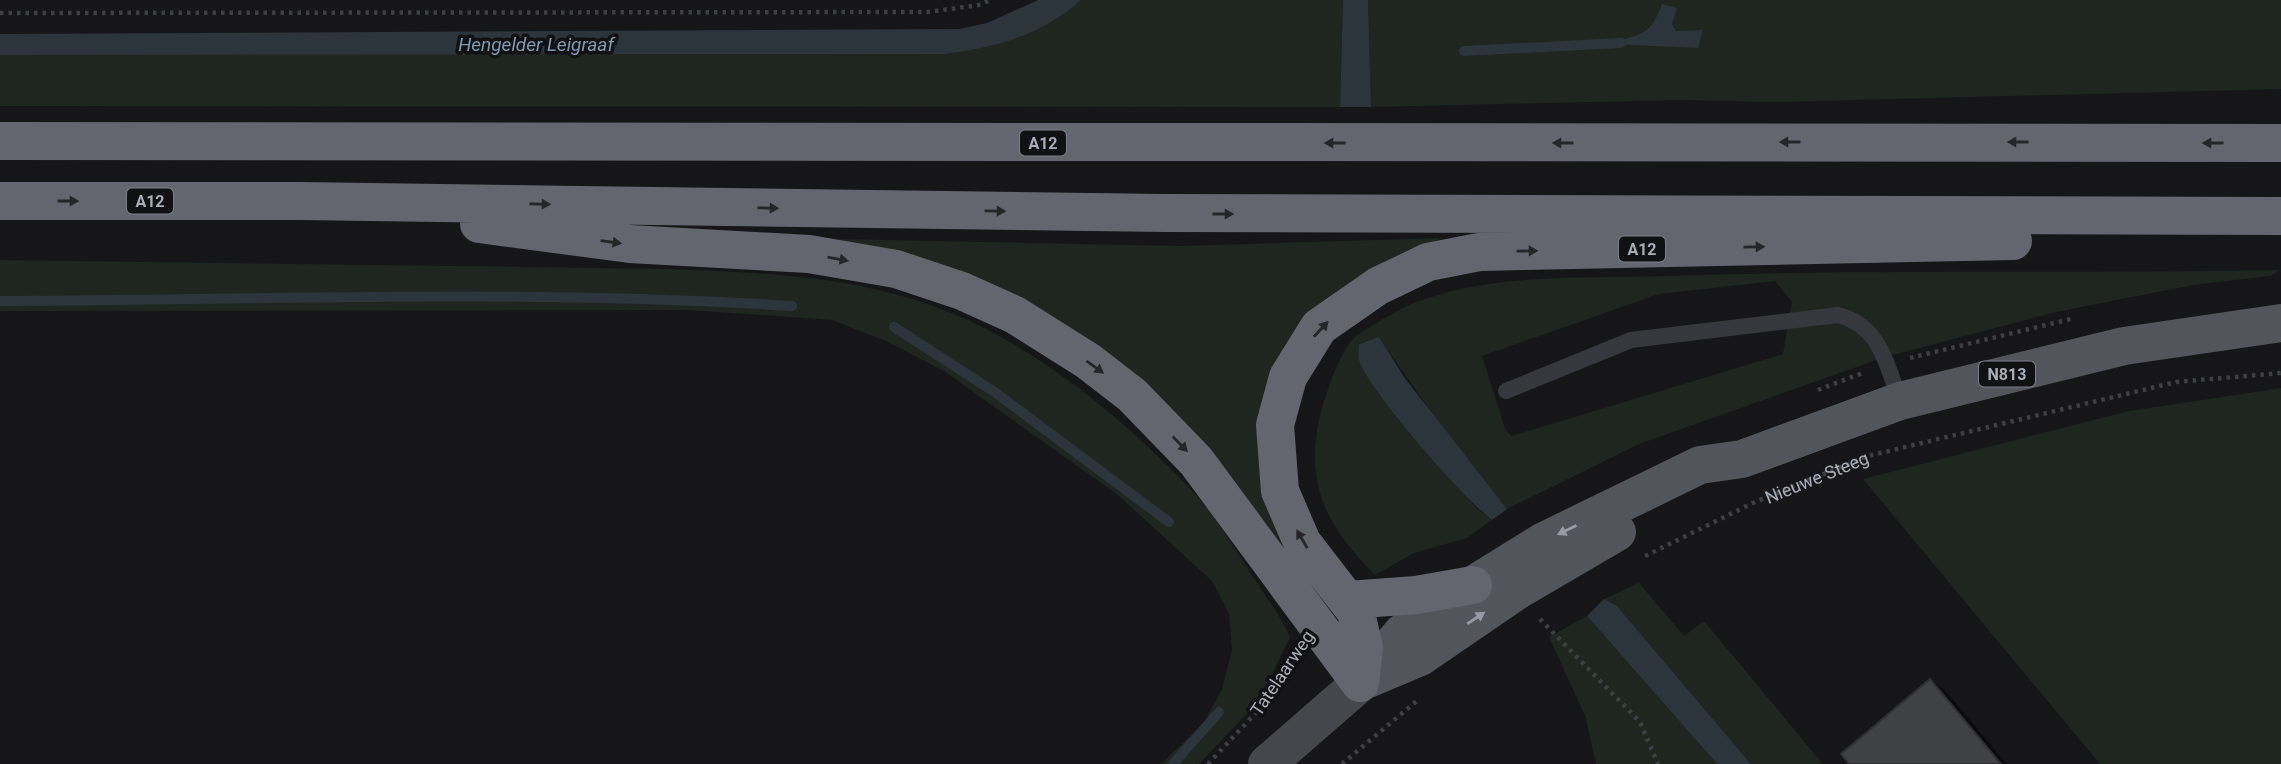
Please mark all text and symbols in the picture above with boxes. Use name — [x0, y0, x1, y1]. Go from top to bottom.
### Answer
water label: Hengelder Leigraaf — [458, 33, 615, 56]
road number: A12 — [1020, 130, 1066, 155]
one-way arrow — [1779, 136, 1801, 148]
one-way arrow — [2006, 136, 2028, 148]
one-way arrow — [1324, 137, 1346, 149]
one-way arrow — [1551, 137, 1573, 149]
one-way arrow — [2202, 137, 2224, 149]
road number: A12 — [127, 188, 173, 214]
one-way arrow — [57, 195, 79, 207]
one-way arrow — [529, 198, 551, 210]
one-way arrow — [757, 202, 779, 213]
one-way arrow — [984, 205, 1006, 217]
one-way arrow — [1212, 208, 1234, 219]
one-way arrow — [600, 236, 622, 247]
road number: A12 — [1619, 236, 1665, 262]
one-way arrow — [1743, 241, 1765, 252]
one-way arrow — [1516, 245, 1538, 257]
one-way arrow — [827, 254, 849, 265]
one-way arrow — [1312, 321, 1329, 338]
one-way arrow — [1085, 359, 1103, 374]
road number: N813 — [1979, 362, 2035, 386]
one-way arrow — [1171, 435, 1187, 452]
street label: Nieuwe Steeg — [1762, 446, 1871, 507]
one-way arrow — [1557, 524, 1577, 536]
one-way arrow — [1296, 530, 1309, 549]
one-way arrow — [1467, 611, 1485, 625]
street label: Tatelaarweg — [1246, 626, 1318, 720]

